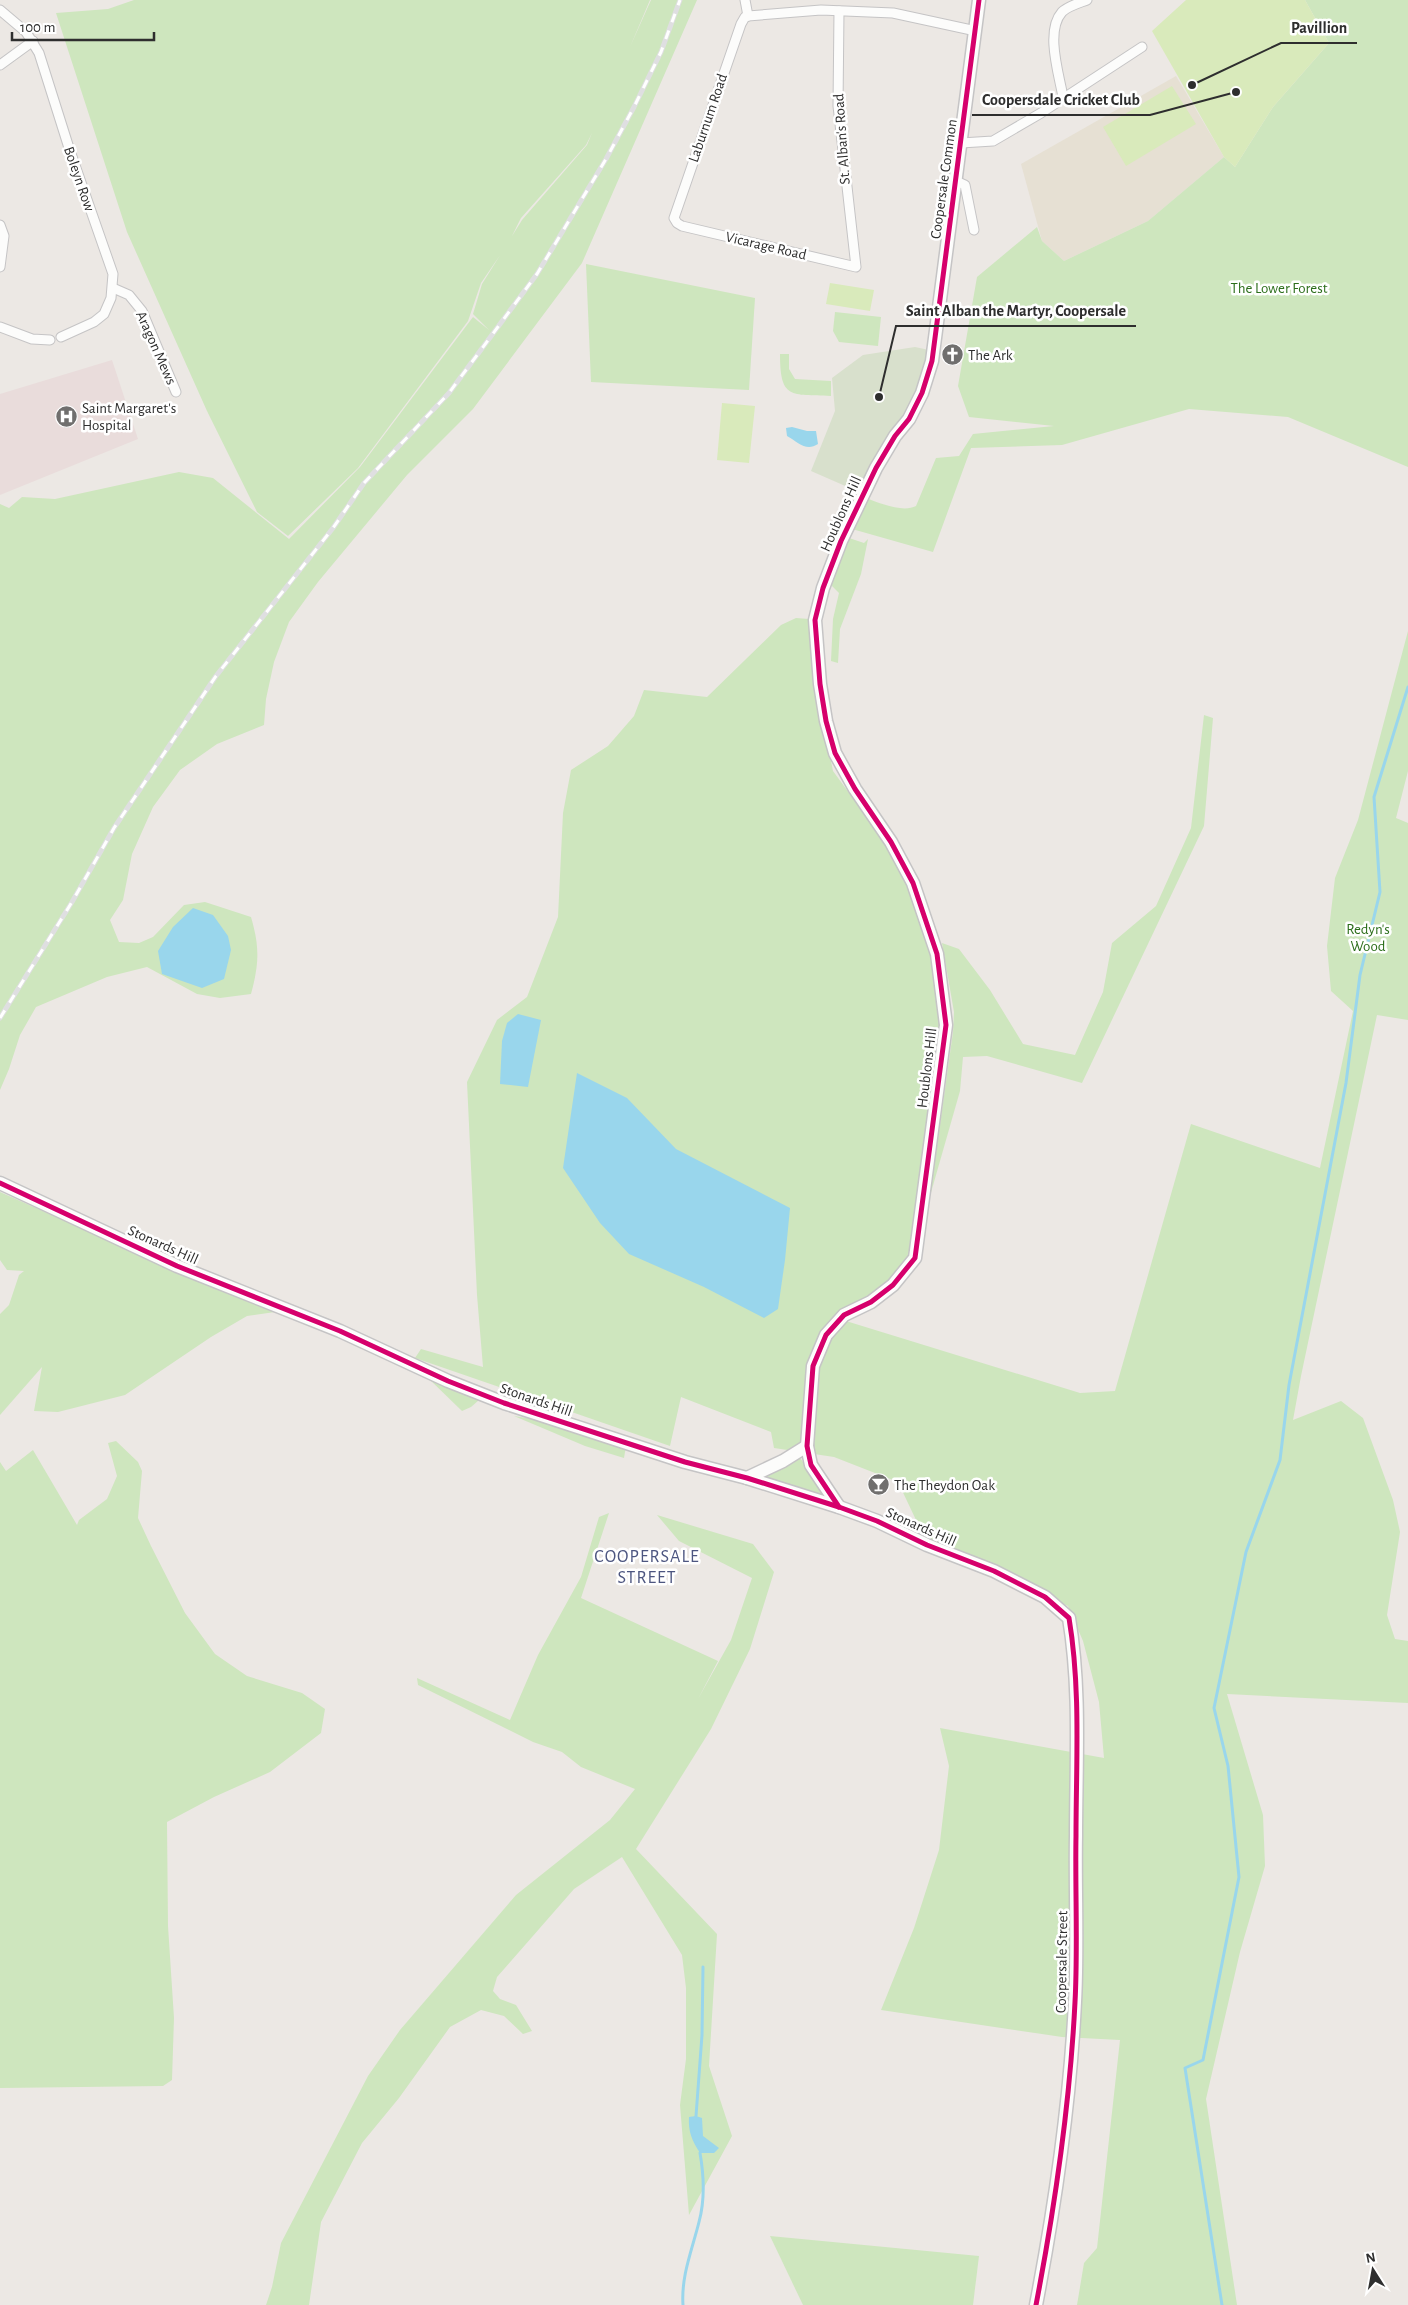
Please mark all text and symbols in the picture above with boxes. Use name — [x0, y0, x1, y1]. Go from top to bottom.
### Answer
scale bar — [12, 10, 155, 42]
callout: Pavillion — [1281, 12, 1357, 43]
text: 100 m — [20, 20, 55, 35]
text: Pavillion — [1291, 20, 1347, 36]
street label: Laburnum Road — [686, 71, 730, 164]
callout: Coopersdale Cricket Club — [972, 84, 1150, 115]
text: Coopersdale Cricket Club — [982, 92, 1140, 108]
street label: St. Alban's Road — [831, 93, 853, 185]
street label: Coopersale Common — [928, 118, 960, 240]
street label: Boleyn Row — [61, 145, 97, 213]
street label: Vicarage Road — [724, 229, 808, 263]
park label: The Lower Forest — [1231, 281, 1328, 296]
callout: Saint Alban the Martyr, Coopersale — [896, 295, 1136, 326]
text: Saint Alban the Martyr, Coopersale — [906, 303, 1127, 320]
street label: Aragon Mews — [133, 309, 179, 387]
church icon: The Ark — [940, 343, 964, 367]
place label: The Ark — [968, 348, 1013, 363]
place label: Saint Margaret's Hospital — [82, 401, 176, 433]
hospital icon: Saint Margaret's Hospital — [54, 405, 78, 429]
street label: Houblons Hill — [818, 474, 864, 554]
park label: Redyn's Wood — [1346, 922, 1390, 954]
street label: Houblons Hill — [915, 1027, 939, 1109]
street label: Stonards Hill — [126, 1223, 200, 1267]
street label: Stonards Hill — [498, 1381, 574, 1419]
bar icon: The Theydon Oak — [866, 1473, 890, 1497]
place label: The Theydon Oak — [894, 1478, 995, 1493]
street label: Stonards Hill — [884, 1505, 958, 1549]
district label: COOPERSALE STREET — [594, 1548, 700, 1587]
street label: Coopersale Street — [1054, 1910, 1070, 2013]
north arrow — [1348, 2245, 1398, 2295]
text: N — [1365, 2250, 1377, 2266]

